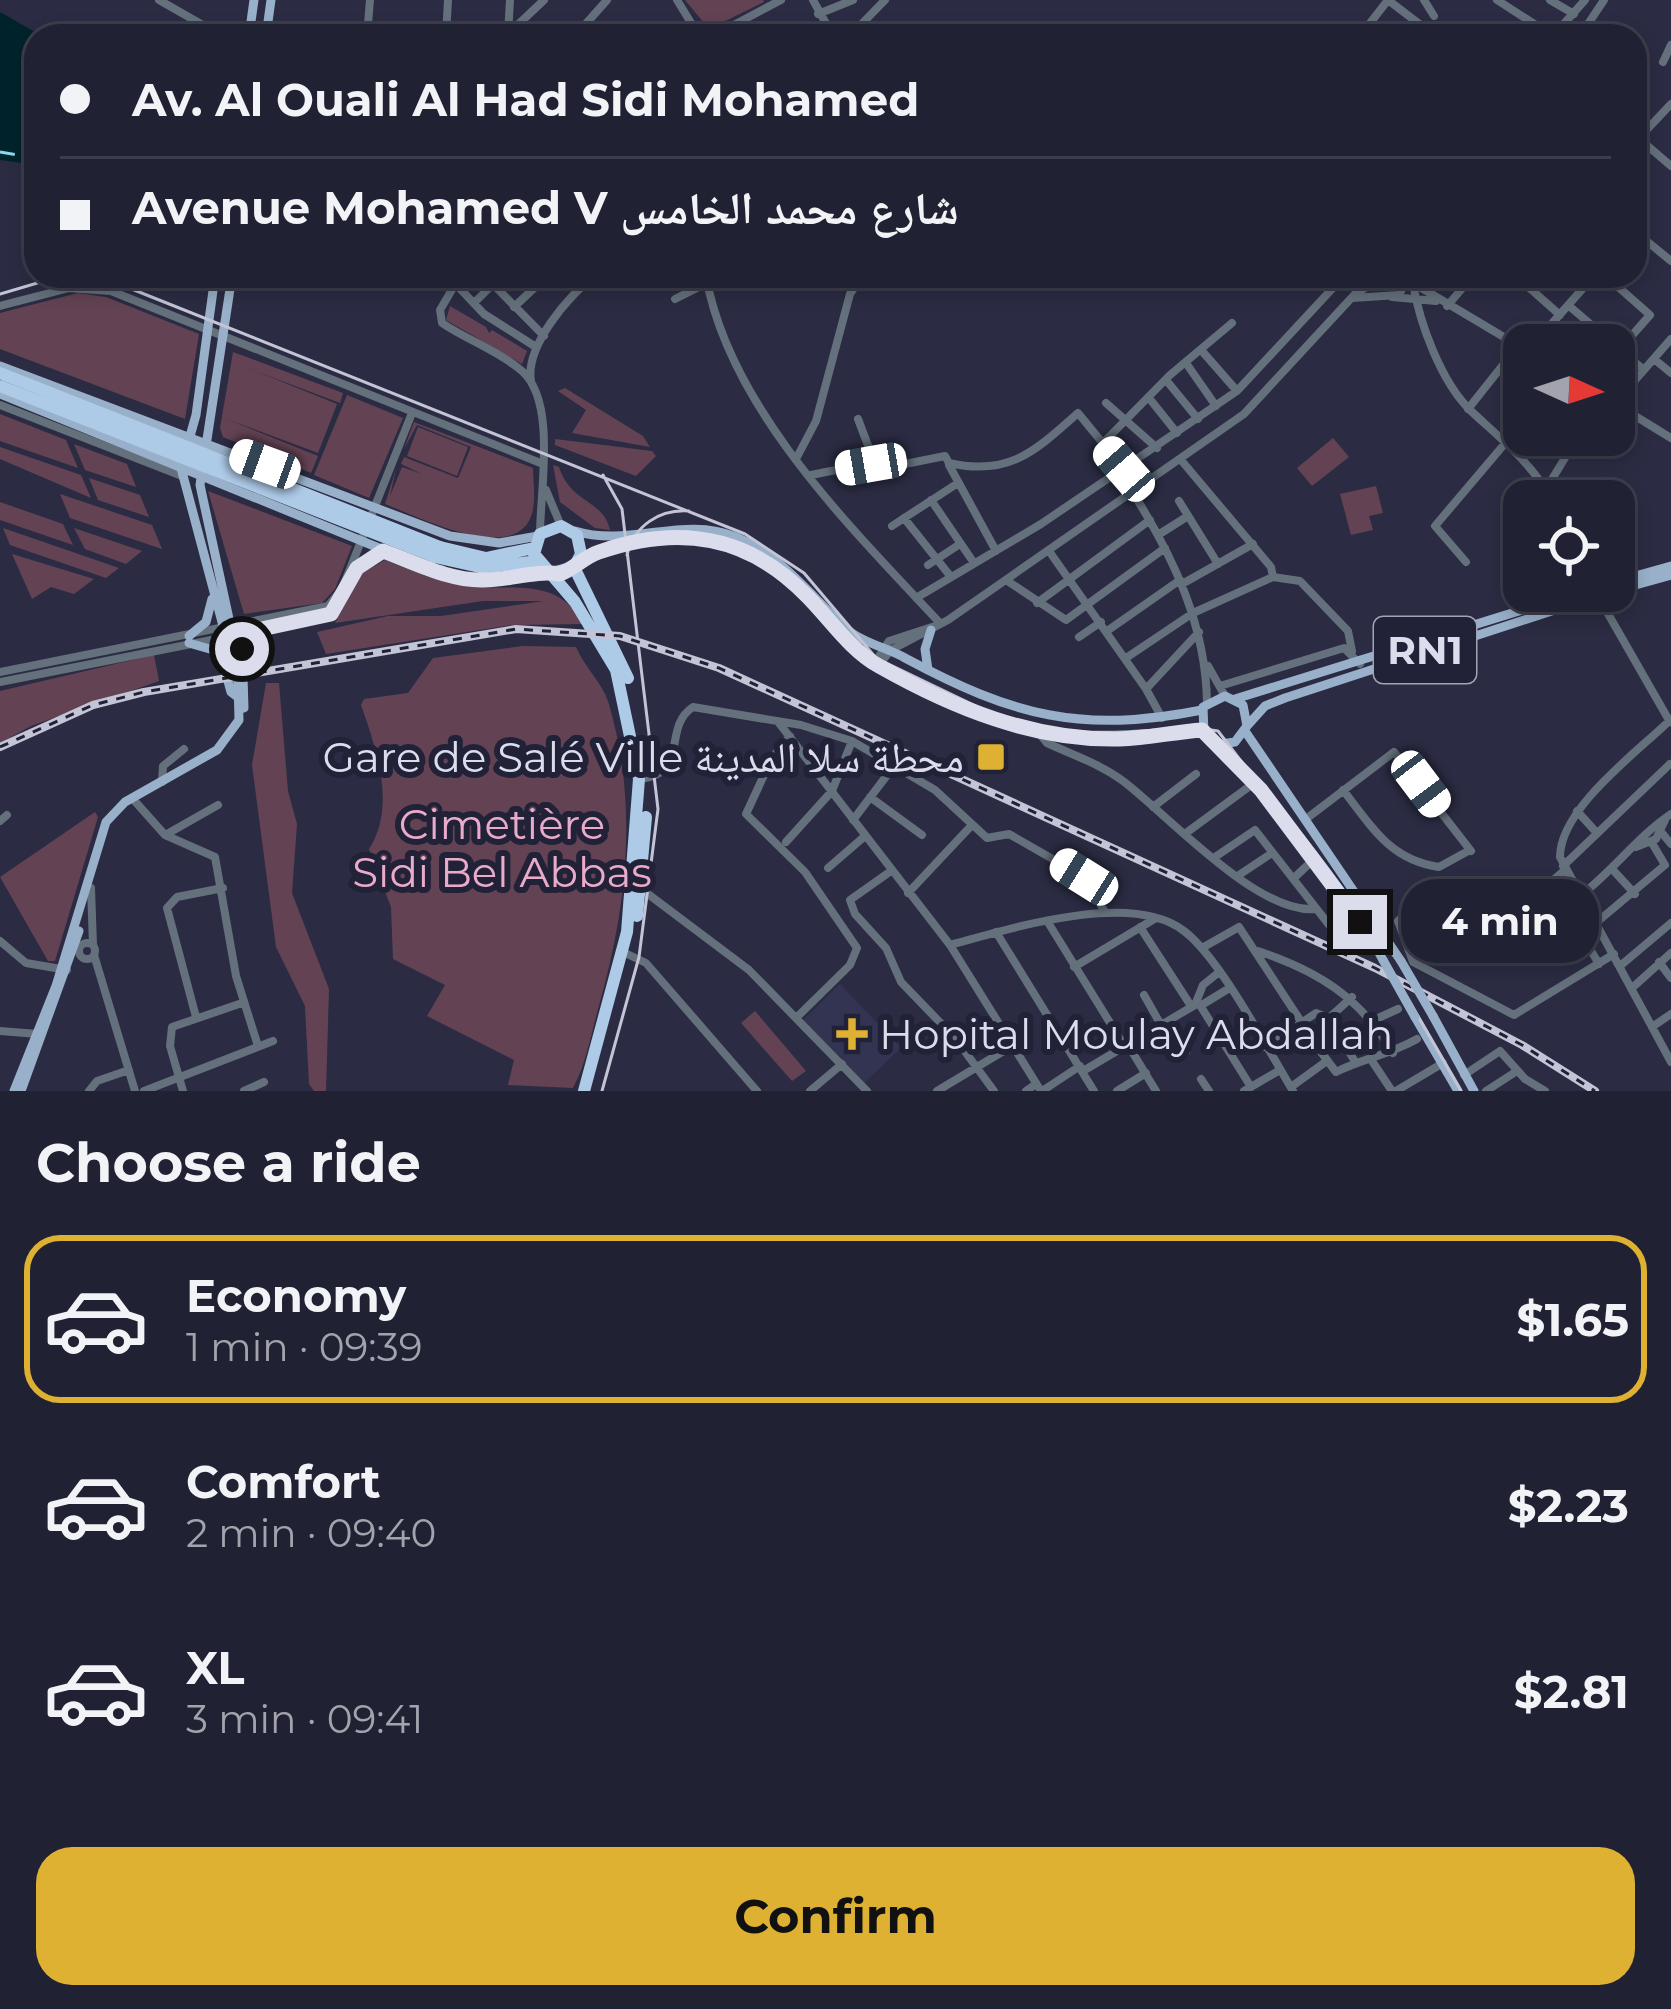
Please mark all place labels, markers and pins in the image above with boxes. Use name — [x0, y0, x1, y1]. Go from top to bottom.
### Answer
place label: Gare de Salé Ville محطة سلا المدينة — [322, 731, 964, 783]
marker: Gare de Salé Ville محطة سلا المدينة — [975, 741, 1007, 773]
place label: Hopital Moulay Abdallah — [879, 1008, 1394, 1060]
marker: Hopital Moulay Abdallah — [836, 1018, 868, 1050]

